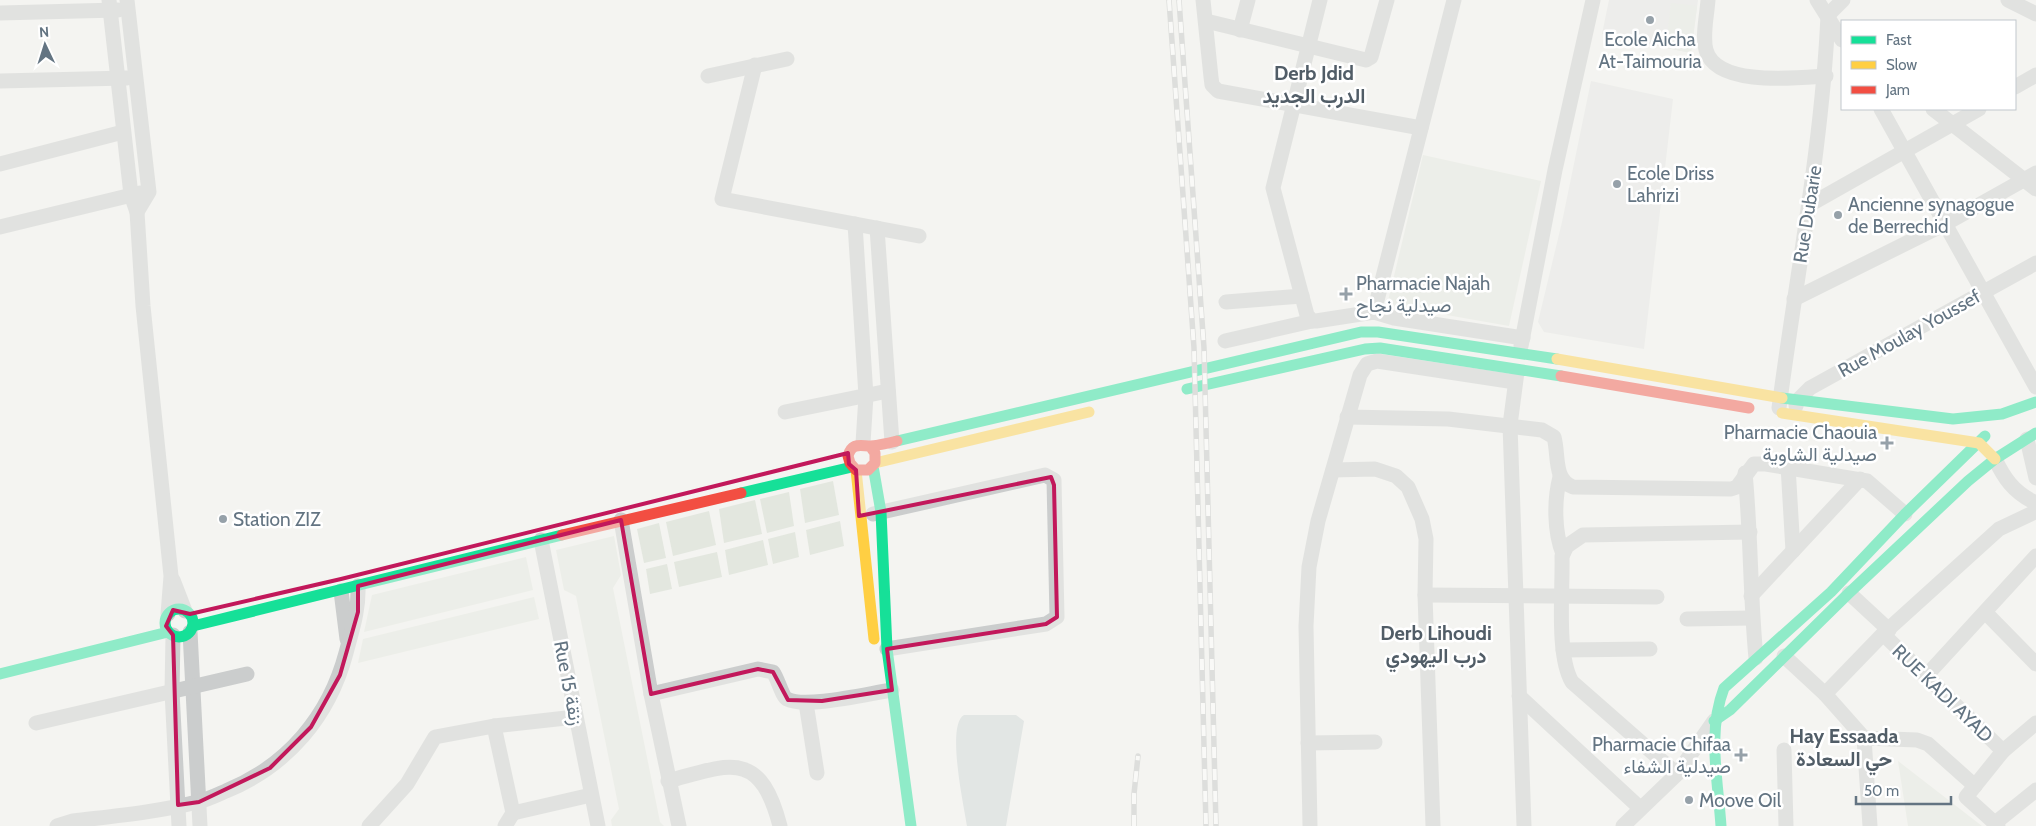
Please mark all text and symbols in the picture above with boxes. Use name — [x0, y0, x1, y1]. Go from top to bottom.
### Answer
marker: Ecole Aicha At-Taimouria — [1644, 14, 1656, 26]
north arrow — [20, 20, 70, 70]
legend — [1841, 20, 2016, 110]
text: N — [39, 23, 50, 41]
place label: Ecole Aicha At-Taimouria — [1598, 28, 1702, 73]
text: Fast — [1886, 31, 1911, 49]
text: Slow — [1886, 56, 1917, 74]
district label: Derb Jdid الدرب الجديد — [1262, 61, 1366, 109]
text: Jam — [1885, 81, 1910, 99]
place label: Ecole Driss Lahrizi — [1627, 162, 1714, 207]
street label: Rue Dubarie — [1788, 163, 1827, 264]
marker: Ecole Driss Lahrizi — [1611, 178, 1623, 190]
place label: Ancienne synagogue de Berrechid — [1848, 193, 2014, 238]
marker: Ancienne synagogue de Berrechid — [1832, 209, 1844, 221]
place label: Pharmacie Najah صيدلية نجاح — [1356, 272, 1490, 318]
street label: Rue Moulay Youssef — [1834, 284, 1985, 382]
marker: Pharmacie Najah صيدلية نجاح — [1340, 288, 1352, 300]
place label: Pharmacie Chaouia صيدلية الشاوية — [1724, 421, 1877, 466]
marker: Pharmacie Chaouia صيدلية الشاوية — [1881, 437, 1893, 449]
place label: Station ZIZ — [233, 508, 321, 531]
marker: Station ZIZ — [217, 513, 229, 525]
district label: Derb Lihoudi درب اليهودي — [1380, 621, 1492, 673]
street label: Rue 15 زنقة — [549, 639, 588, 727]
street label: RUE KADI AYAD — [1888, 640, 1998, 747]
district label: Hay Essaada حي السعادة — [1790, 724, 1898, 776]
place label: Pharmacie Chifaa صيدلية الشفاء — [1592, 733, 1731, 778]
marker: Pharmacie Chifaa صيدلية الشفاء — [1735, 749, 1747, 761]
scale bar — [1856, 774, 1951, 806]
text: 50 m — [1864, 782, 1899, 800]
place label: Moove Oil — [1699, 789, 1782, 812]
marker: Moove Oil — [1683, 794, 1695, 806]

